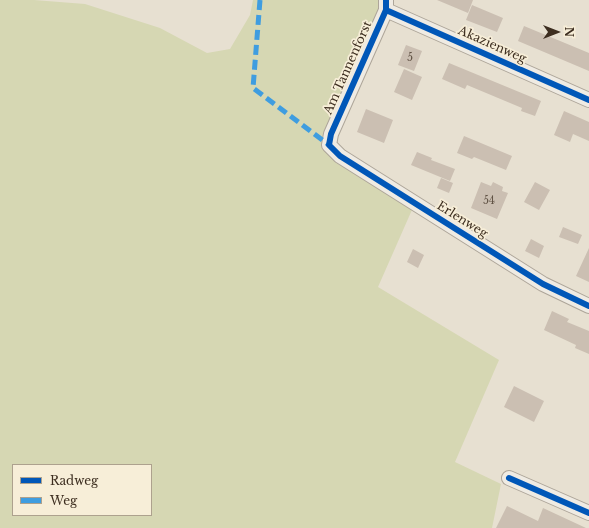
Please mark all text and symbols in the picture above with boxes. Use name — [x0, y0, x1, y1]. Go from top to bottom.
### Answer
north arrow — [537, 12, 577, 52]
street label: Am Tannenforst — [321, 19, 375, 117]
street label: Akazienweg — [456, 24, 528, 66]
text: N — [562, 27, 576, 37]
house number: 5 — [407, 52, 413, 64]
house number: 54 — [483, 195, 495, 207]
street label: Erlenweg — [434, 199, 490, 241]
legend — [12, 464, 152, 516]
text: Radweg — [50, 473, 98, 488]
text: Weg — [50, 493, 77, 508]

